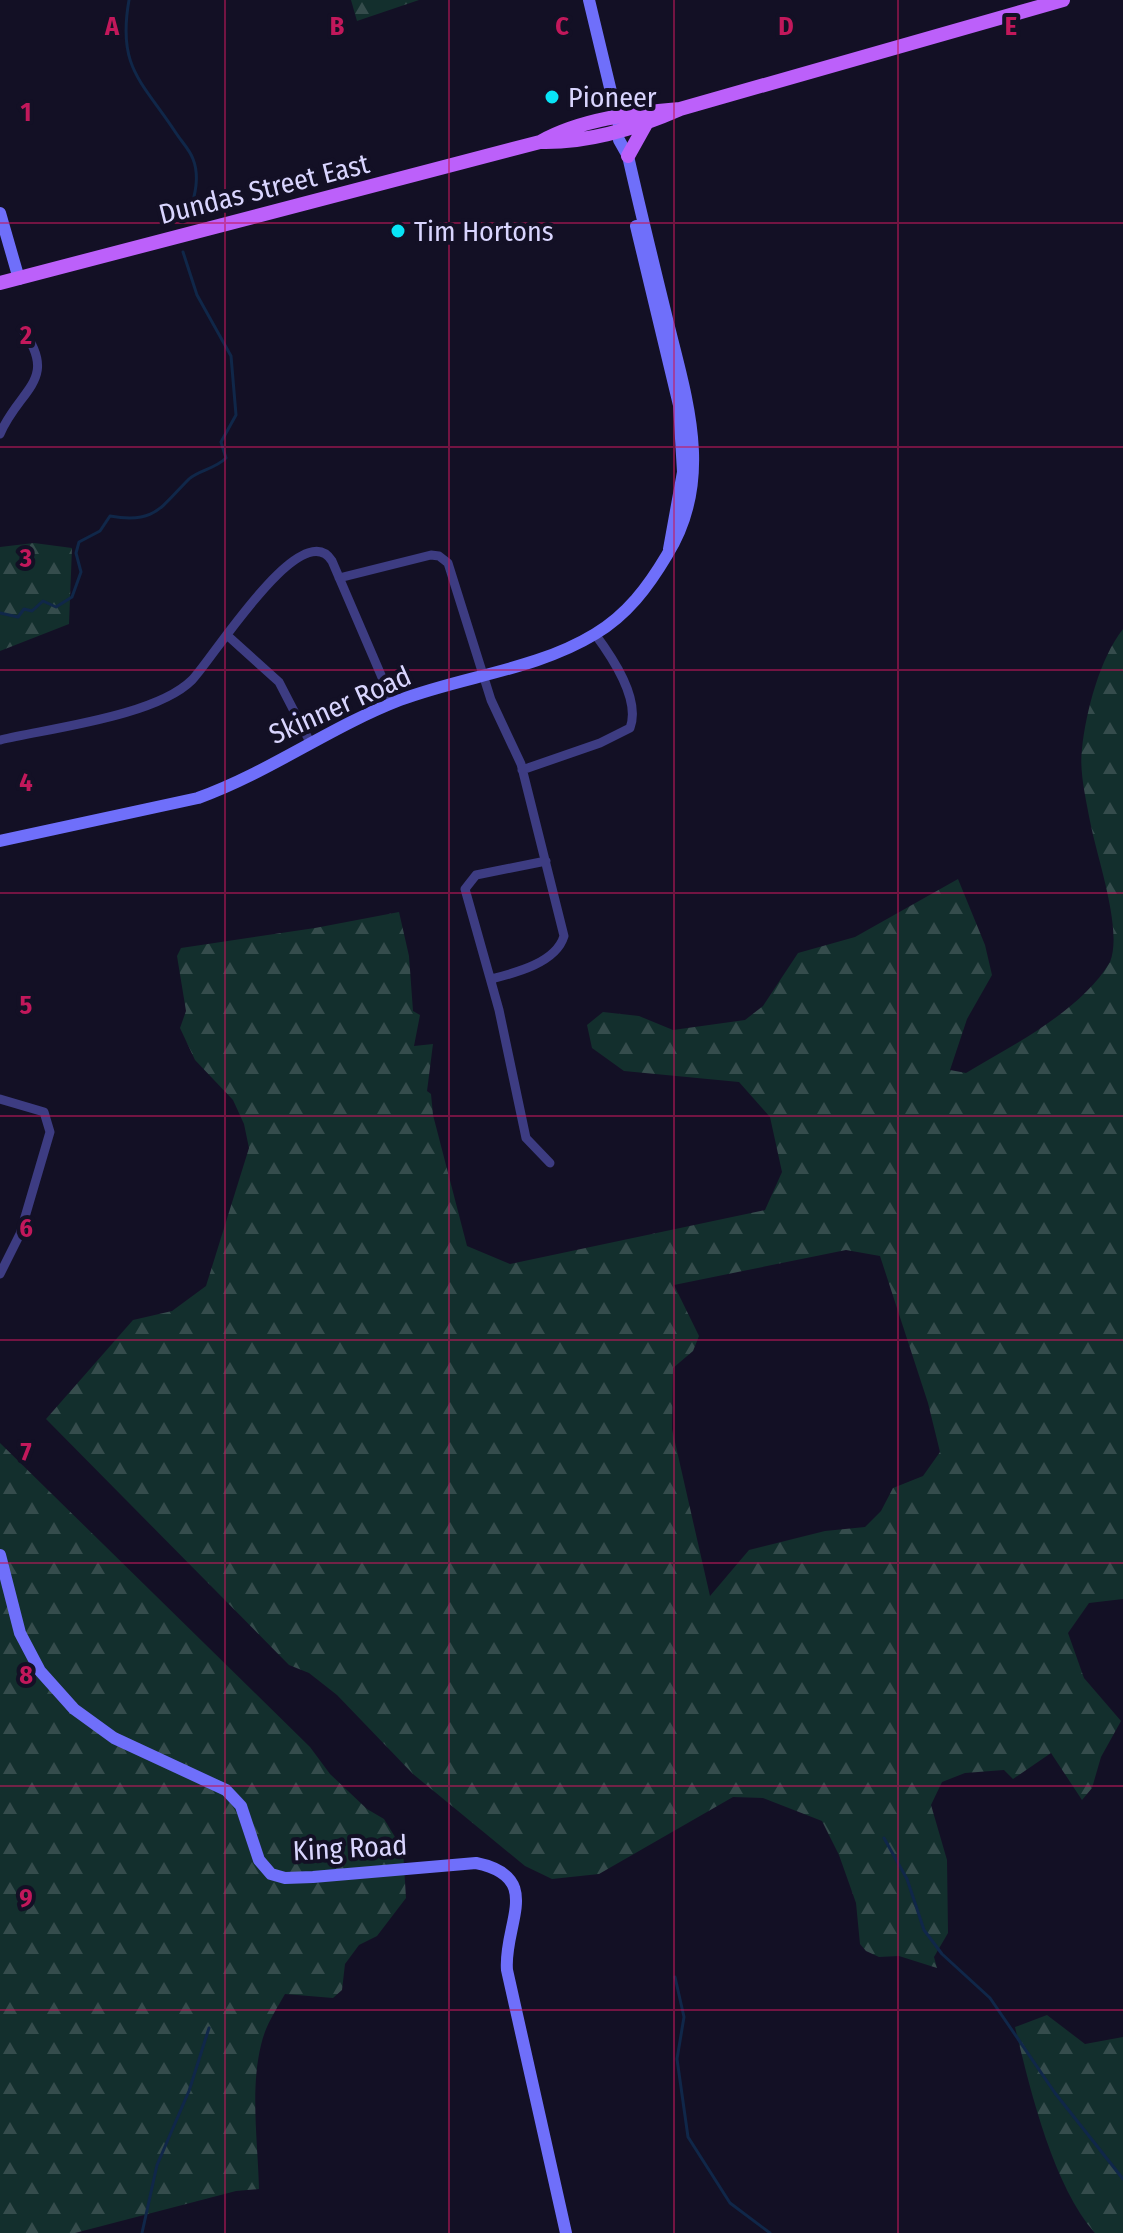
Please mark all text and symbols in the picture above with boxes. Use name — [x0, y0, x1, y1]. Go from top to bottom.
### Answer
text: A — [104, 11, 120, 42]
text: B — [330, 11, 345, 42]
text: C — [555, 11, 569, 42]
text: D — [778, 11, 794, 42]
text: E — [1005, 11, 1017, 42]
place label: Pioneer — [568, 81, 657, 114]
marker: Pioneer — [543, 88, 561, 106]
text: 1 — [21, 97, 32, 128]
street label: Dundas Street East — [155, 147, 373, 231]
place label: Tim Hortons — [414, 215, 554, 248]
marker: Tim Hortons — [389, 222, 407, 240]
text: 2 — [19, 320, 32, 351]
text: 3 — [19, 543, 32, 574]
street label: Skinner Road — [264, 659, 416, 751]
text: 4 — [19, 767, 33, 798]
text: 5 — [20, 990, 33, 1021]
text: 6 — [19, 1213, 33, 1244]
text: 7 — [20, 1437, 32, 1468]
text: 8 — [19, 1660, 33, 1691]
street label: King Road — [292, 1829, 408, 1867]
text: 9 — [19, 1883, 33, 1914]

